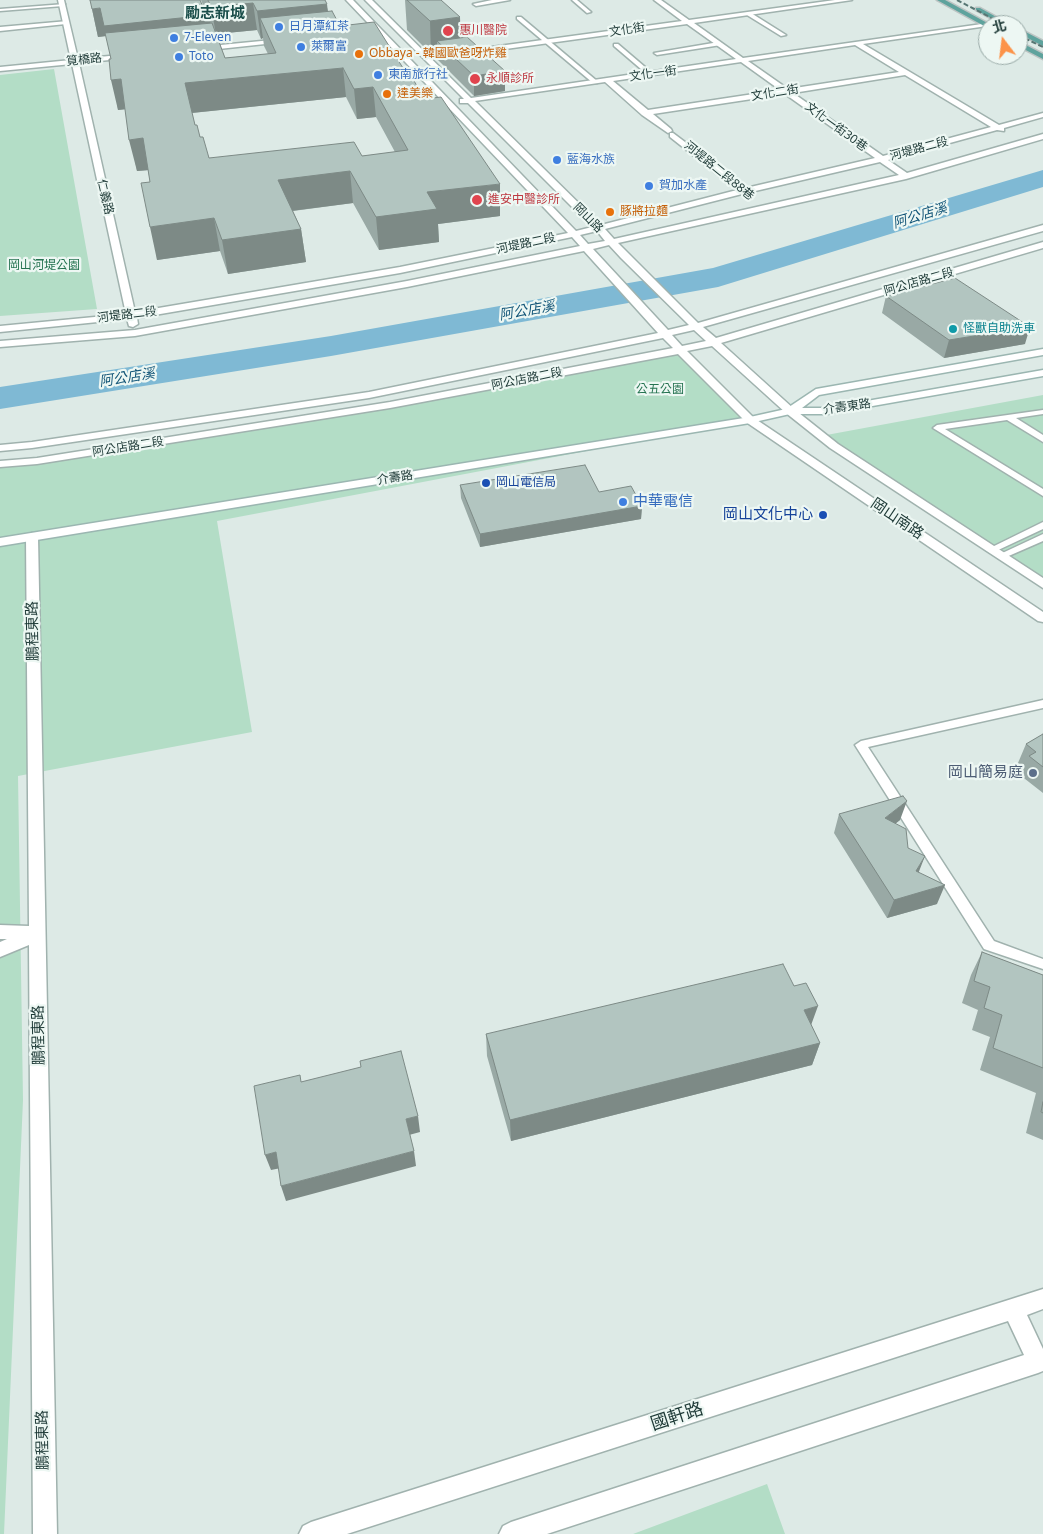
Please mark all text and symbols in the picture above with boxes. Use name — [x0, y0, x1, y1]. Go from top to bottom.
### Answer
district label: 勵志新城 — [185, 5, 245, 23]
north arrow — [978, 15, 1028, 65]
text: 北 — [990, 15, 1008, 37]
place label: 日月潭紅茶 — [289, 20, 349, 34]
street label: 文化街 — [608, 20, 646, 40]
marker: 日月潭紅茶 — [273, 21, 285, 33]
marker: 惠川醫院 — [441, 24, 455, 38]
place label: 惠川醫院 — [459, 24, 507, 38]
place label: 7-Eleven — [184, 31, 231, 45]
marker: 7-Eleven — [168, 32, 180, 44]
place label: 萊爾富 — [311, 40, 347, 54]
marker: 萊爾富 — [295, 41, 307, 53]
place label: Obbaya - 韓國歐爸呀炸雞 — [369, 47, 507, 61]
marker: Obbaya - 韓國歐爸呀炸雞 — [353, 48, 365, 60]
place label: Toto — [189, 50, 214, 64]
street label: 筧橋路 — [65, 51, 103, 69]
marker: Toto — [173, 51, 185, 63]
street label: 文化一街 — [628, 64, 678, 84]
place label: 東南旅行社 — [388, 68, 448, 82]
marker: 東南旅行社 — [372, 69, 384, 81]
marker: 永順診所 — [468, 72, 482, 86]
place label: 永順診所 — [486, 72, 534, 86]
street label: 文化二街 — [750, 82, 800, 104]
place label: 達美樂 — [397, 87, 433, 101]
marker: 達美樂 — [381, 88, 393, 100]
street label: 文化一街30巷 — [802, 100, 870, 154]
street label: 河堤路二段 — [888, 134, 950, 164]
street label: 河堤路二段88巷 — [681, 138, 757, 204]
place label: 藍海水族 — [567, 153, 615, 167]
marker: 藍海水族 — [551, 154, 563, 166]
street label: 仁義路 — [94, 178, 116, 216]
place label: 賀加水產 — [659, 179, 707, 193]
marker: 賀加水產 — [643, 180, 655, 192]
marker: 進安中醫診所 — [470, 193, 484, 207]
place label: 進安中醫診所 — [488, 193, 560, 207]
street label: 岡山路 — [570, 200, 606, 236]
water label: 阿公店溪 — [891, 200, 949, 232]
place label: 豚將拉麵 — [620, 205, 668, 219]
marker: 豚將拉麵 — [604, 206, 616, 218]
street label: 河堤路二段 — [495, 231, 557, 257]
park label: 岡山河堤公園 — [8, 259, 80, 273]
street label: 阿公店路二段 — [882, 265, 956, 299]
water label: 阿公店溪 — [498, 298, 556, 324]
street label: 河堤路二段 — [96, 304, 158, 326]
place label: 怪獸自助洗車 — [963, 322, 1035, 336]
marker: 怪獸自助洗車 — [947, 323, 959, 335]
water label: 阿公店溪 — [98, 365, 156, 391]
street label: 阿公店路二段 — [490, 365, 564, 393]
park label: 公五公園 — [636, 383, 684, 397]
street label: 介壽東路 — [822, 397, 872, 417]
street label: 阿公店路二段 — [91, 434, 165, 460]
street label: 介壽路 — [376, 468, 414, 488]
place label: 岡山電信局 — [496, 476, 556, 490]
marker: 岡山電信局 — [480, 477, 492, 489]
place label: 中華電信 — [633, 493, 693, 511]
street label: 岡山南路 — [867, 495, 927, 543]
marker: 中華電信 — [617, 496, 629, 508]
place label: 岡山文化中心 — [723, 506, 813, 524]
marker: 岡山文化中心 — [817, 509, 829, 521]
street label: 鵬程東路 — [23, 601, 43, 661]
place label: 岡山簡易庭 — [948, 764, 1023, 782]
marker: 岡山簡易庭 — [1027, 767, 1039, 779]
street label: 鵬程東路 — [29, 1005, 49, 1065]
street label: 國軒路 — [648, 1398, 706, 1436]
street label: 鵬程東路 — [33, 1410, 53, 1470]

